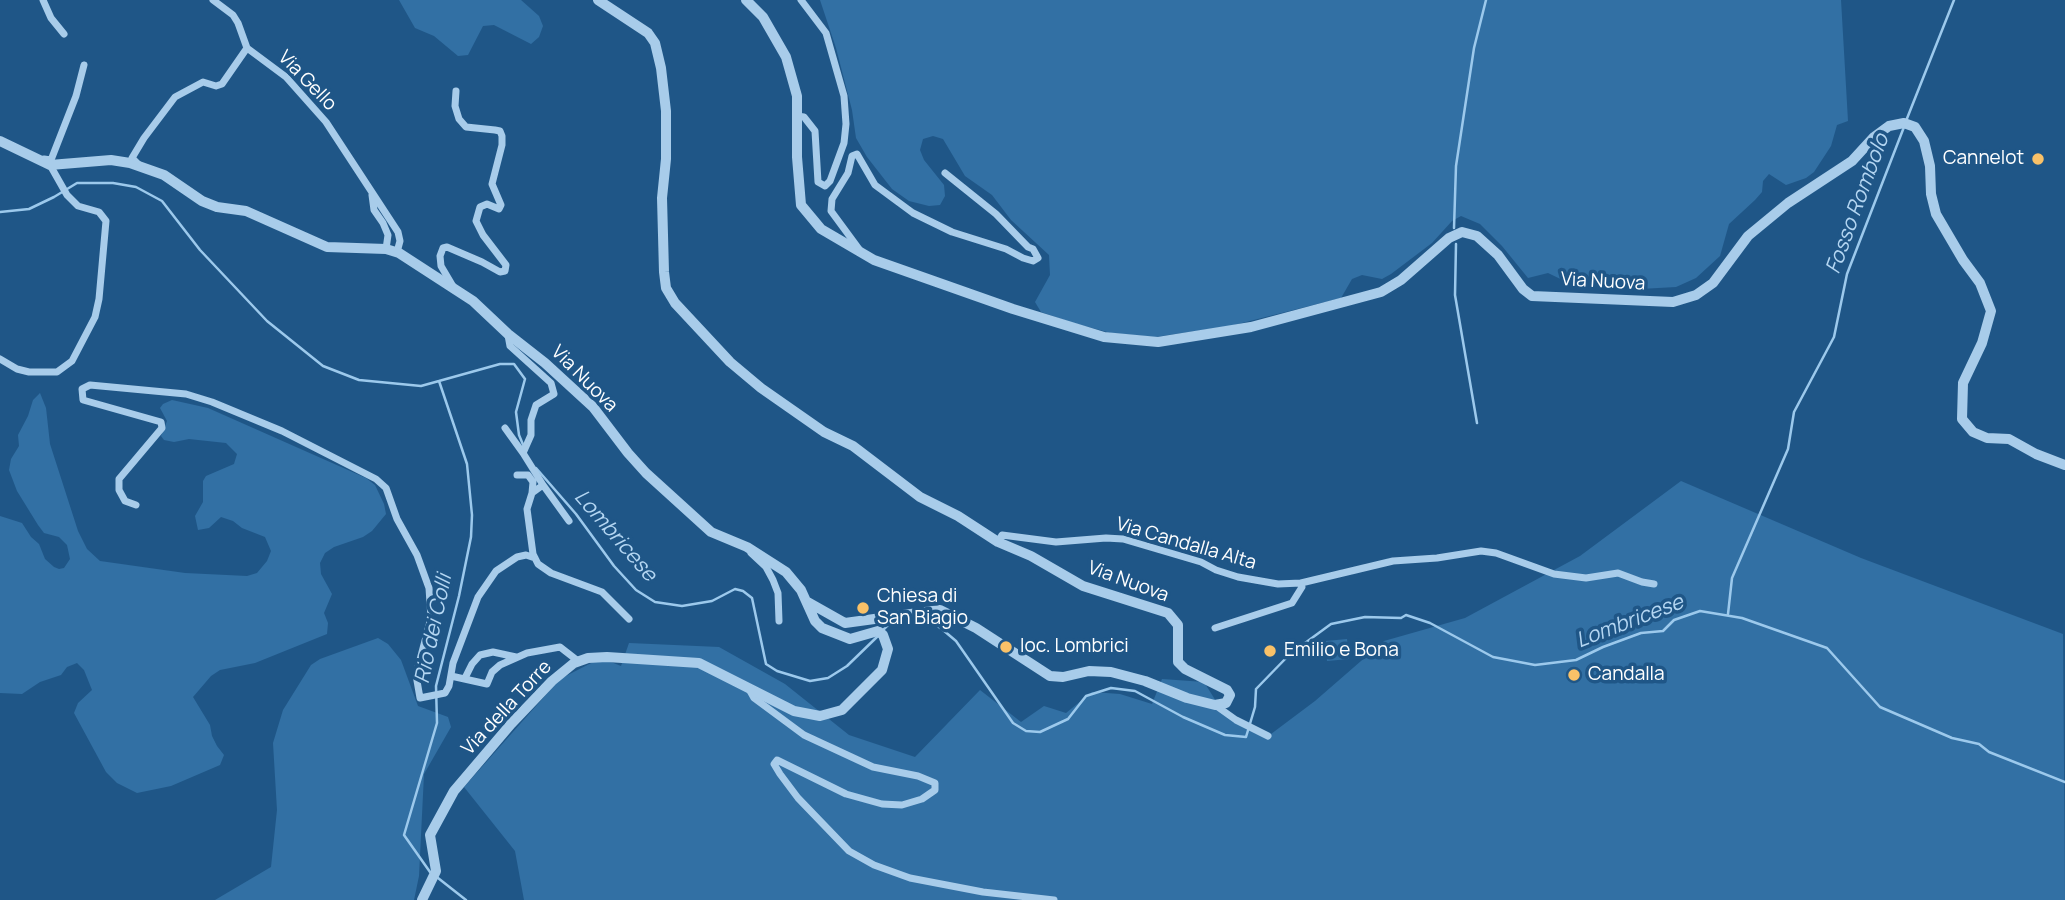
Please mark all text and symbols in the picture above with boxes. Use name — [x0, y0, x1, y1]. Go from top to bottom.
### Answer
street label: Via Gello — [273, 46, 341, 116]
water label: Fosso Rombolo — [1821, 131, 1895, 277]
place label: Cannelot — [1943, 148, 2024, 170]
marker: Cannelot — [2030, 151, 2046, 167]
street label: Via Nuova — [1560, 268, 1646, 296]
street label: Via Nuova — [546, 341, 622, 417]
water label: Lombricese — [569, 485, 661, 587]
street label: Via Candalla Alta — [1113, 513, 1259, 575]
street label: Via Nuova — [1084, 557, 1172, 607]
water label: Rio dei Colli — [410, 572, 458, 686]
place label: Chiesa di San Biagio — [877, 586, 968, 630]
water label: Lombricese — [1573, 590, 1687, 654]
marker: Chiesa di San Biagio — [855, 600, 871, 616]
place label: Ioc. Lombrici — [1020, 636, 1129, 658]
marker: Ioc. Lombrici — [998, 639, 1014, 655]
place label: Emilio e Bona — [1284, 640, 1399, 662]
marker: Emilio e Bona — [1262, 643, 1278, 659]
street label: Via della Torre — [457, 656, 557, 760]
place label: Candalla — [1588, 664, 1665, 686]
marker: Candalla — [1566, 667, 1582, 683]

